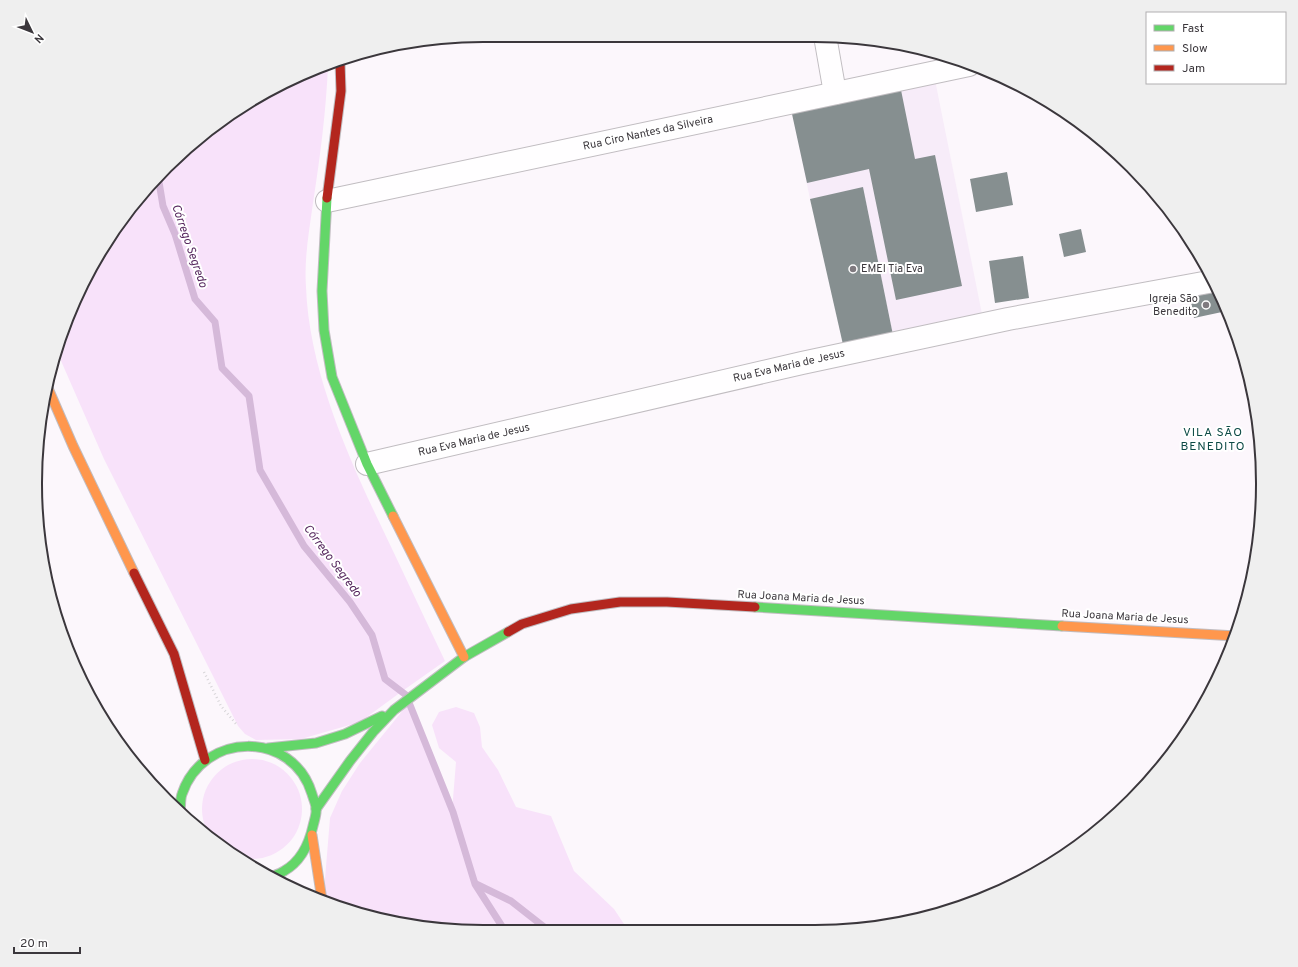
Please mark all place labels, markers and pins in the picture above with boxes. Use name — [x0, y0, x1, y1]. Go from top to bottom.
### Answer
place label: EMEI Tia Eva — [861, 262, 923, 276]
marker: EMEI Tia Eva — [848, 264, 858, 274]
place label: Igreja São Benedito — [1149, 292, 1198, 319]
marker: Igreja São Benedito — [1201, 300, 1211, 310]

